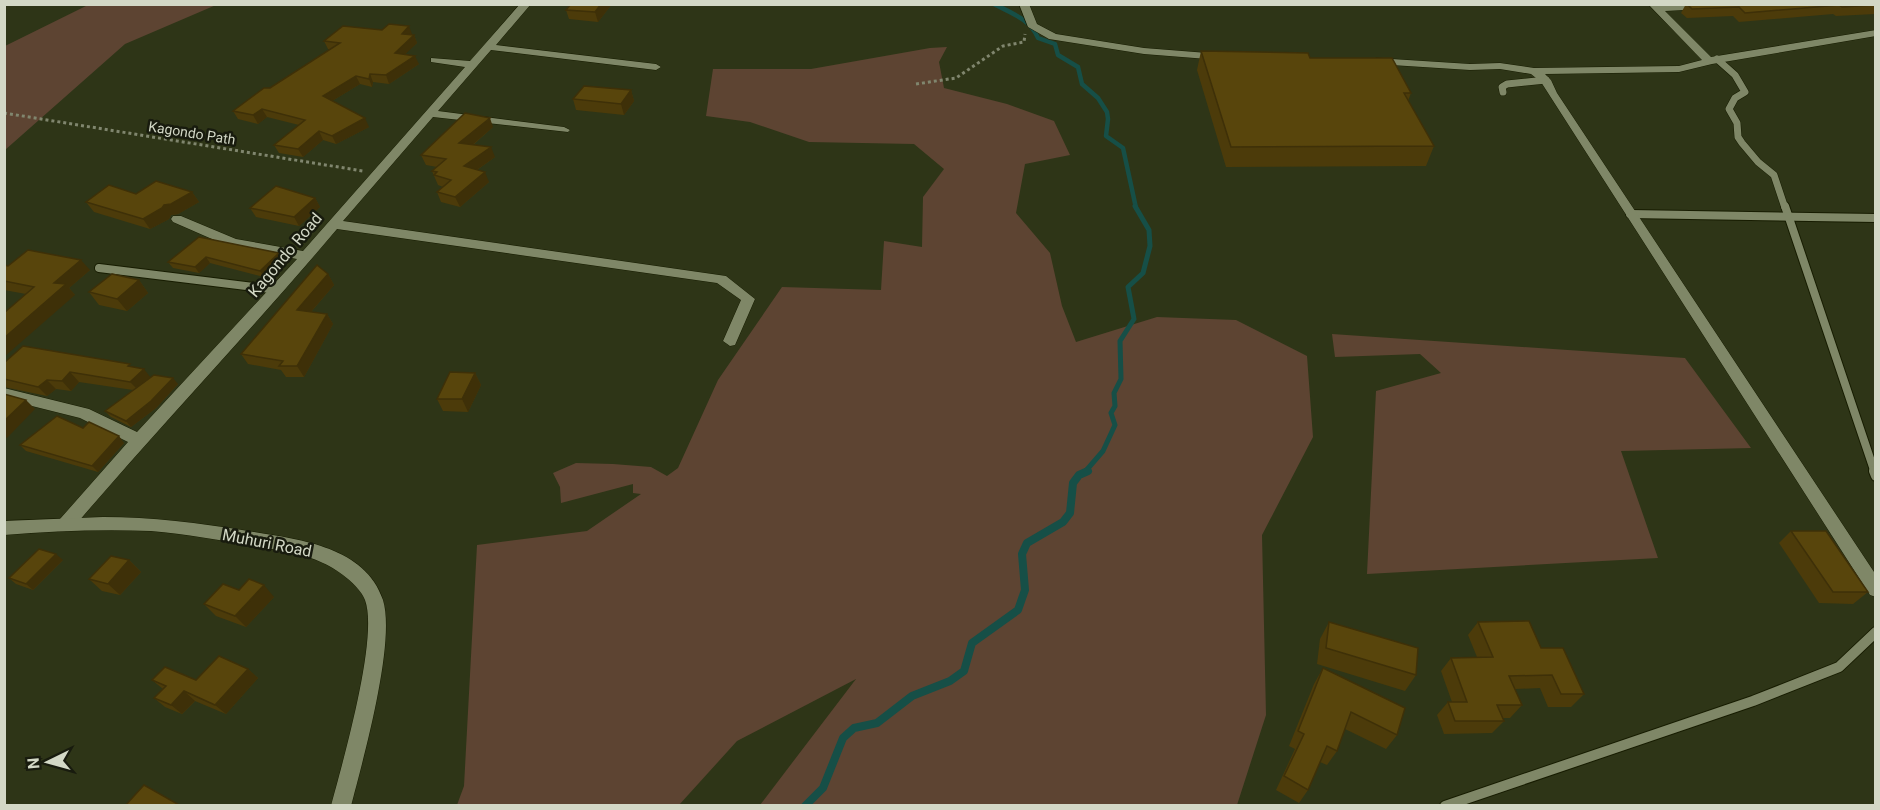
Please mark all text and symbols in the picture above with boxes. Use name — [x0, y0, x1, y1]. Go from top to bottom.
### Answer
street label: Kagondo Path — [147, 118, 237, 148]
street label: Kagondo Road — [244, 209, 326, 301]
street label: Muhuri Road — [221, 525, 313, 561]
north arrow — [18, 732, 78, 792]
text: N — [24, 757, 44, 770]

